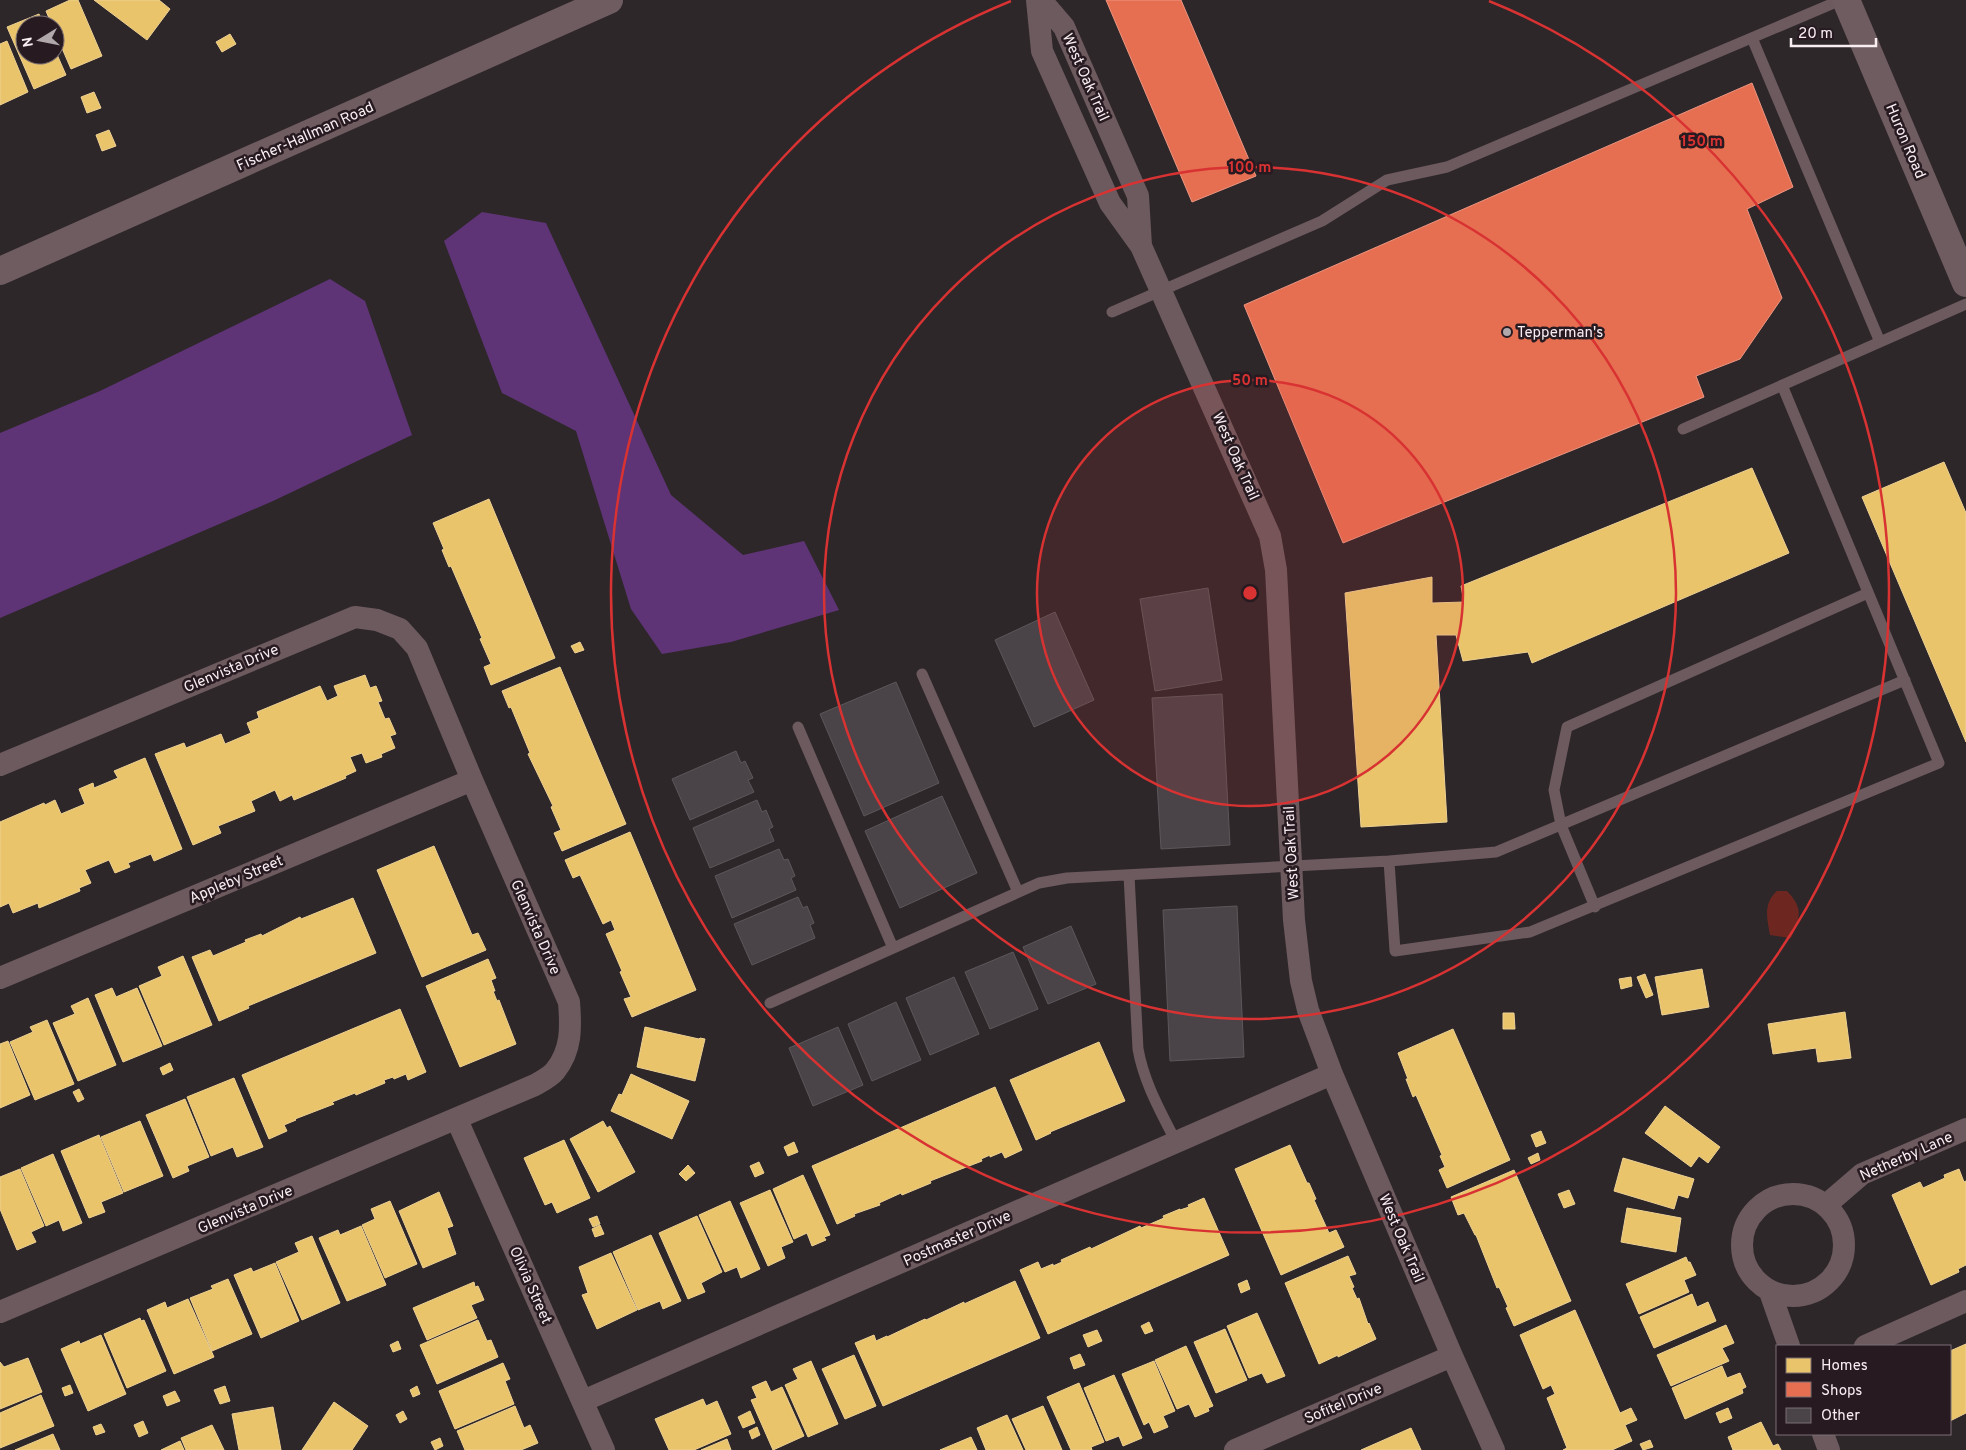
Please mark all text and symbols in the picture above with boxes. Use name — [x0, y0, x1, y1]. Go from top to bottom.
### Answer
north arrow — [15, 15, 65, 65]
scale bar — [1791, 15, 1876, 47]
text: 20 m — [1798, 25, 1833, 44]
street label: West Oak Trail — [1057, 31, 1112, 125]
text: N — [19, 36, 38, 48]
street label: Fischer-Hallman Road — [234, 99, 377, 176]
street label: Huron Road — [1880, 101, 1929, 182]
text: 150 m — [1681, 133, 1723, 152]
text: 100 m — [1229, 159, 1271, 178]
place label: Tepperman's — [1517, 324, 1603, 343]
marker: Tepperman's — [1501, 326, 1513, 338]
text: 50 m — [1232, 372, 1268, 391]
street label: West Oak Trail — [1207, 410, 1262, 504]
centre of rings — [1241, 584, 1259, 602]
street label: Glenvista Drive — [181, 641, 282, 698]
street label: West Oak Trail — [1281, 805, 1304, 901]
street label: Appleby Street — [187, 852, 286, 909]
street label: Glenvista Drive — [505, 877, 564, 978]
street label: Netherby Lane — [1857, 1128, 1956, 1186]
street label: Glenvista Drive — [195, 1182, 296, 1239]
street label: West Oak Trail — [1373, 1191, 1428, 1286]
street label: Postmaster Drive — [901, 1207, 1014, 1272]
street label: Olivia Street — [504, 1244, 555, 1327]
legend — [1776, 1345, 1951, 1435]
text: Homes — [1821, 1357, 1868, 1376]
street label: Sofitel Drive — [1302, 1380, 1385, 1429]
text: Shops — [1821, 1382, 1862, 1401]
text: Other — [1821, 1407, 1860, 1426]

